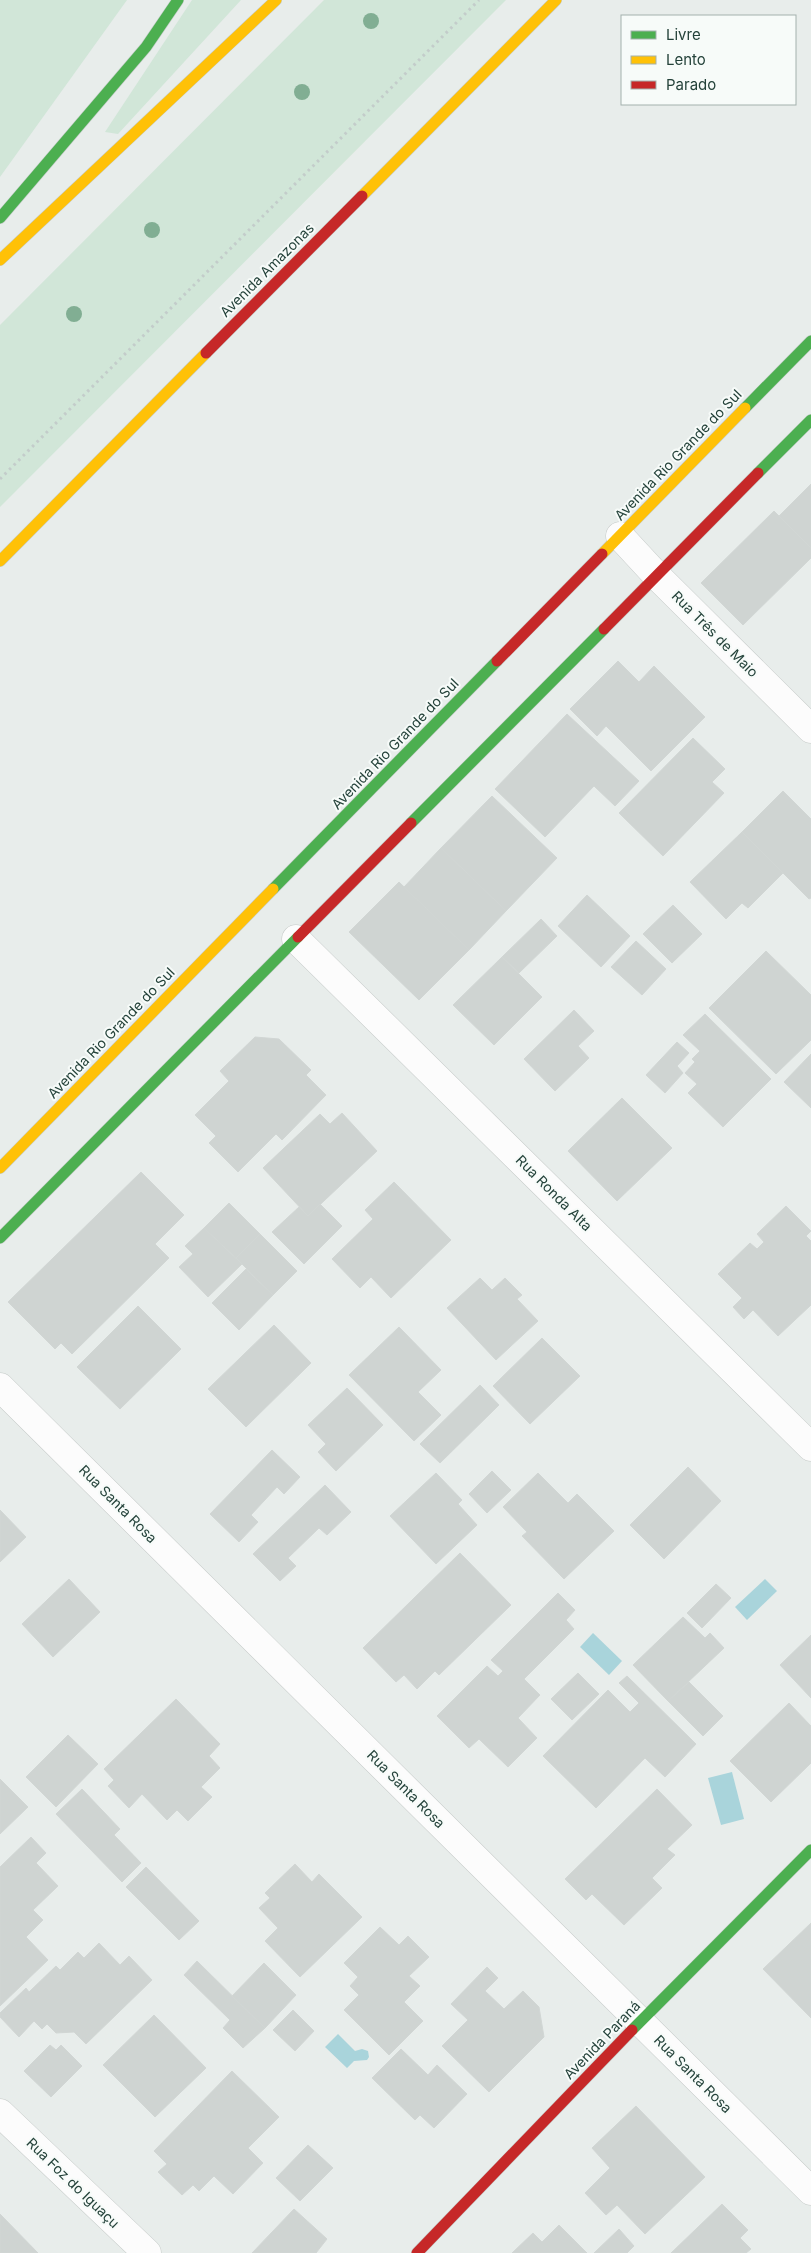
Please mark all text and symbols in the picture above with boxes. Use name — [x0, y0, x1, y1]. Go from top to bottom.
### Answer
legend — [621, 15, 796, 105]
text: Livre — [666, 25, 701, 44]
text: Lento — [666, 50, 706, 69]
text: Parado — [666, 75, 716, 94]
street label: Avenida Amazonas — [216, 219, 317, 320]
street label: Avenida Rio Grande do Sul — [611, 386, 745, 524]
street label: Rua Três de Maio — [669, 587, 762, 680]
street label: Avenida Rio Grande do Sul — [328, 675, 462, 813]
street label: Avenida Rio Grande do Sul — [44, 964, 178, 1102]
street label: Rua Ronda Alta — [513, 1151, 596, 1234]
street label: Rua Santa Rosa — [76, 1461, 161, 1546]
street label: Rua Santa Rosa — [364, 1746, 449, 1831]
street label: Avenida Paraná — [560, 1997, 643, 2082]
street label: Rua Santa Rosa — [651, 2031, 736, 2116]
street label: Rua Foz do Iguaçu — [23, 2134, 123, 2231]

